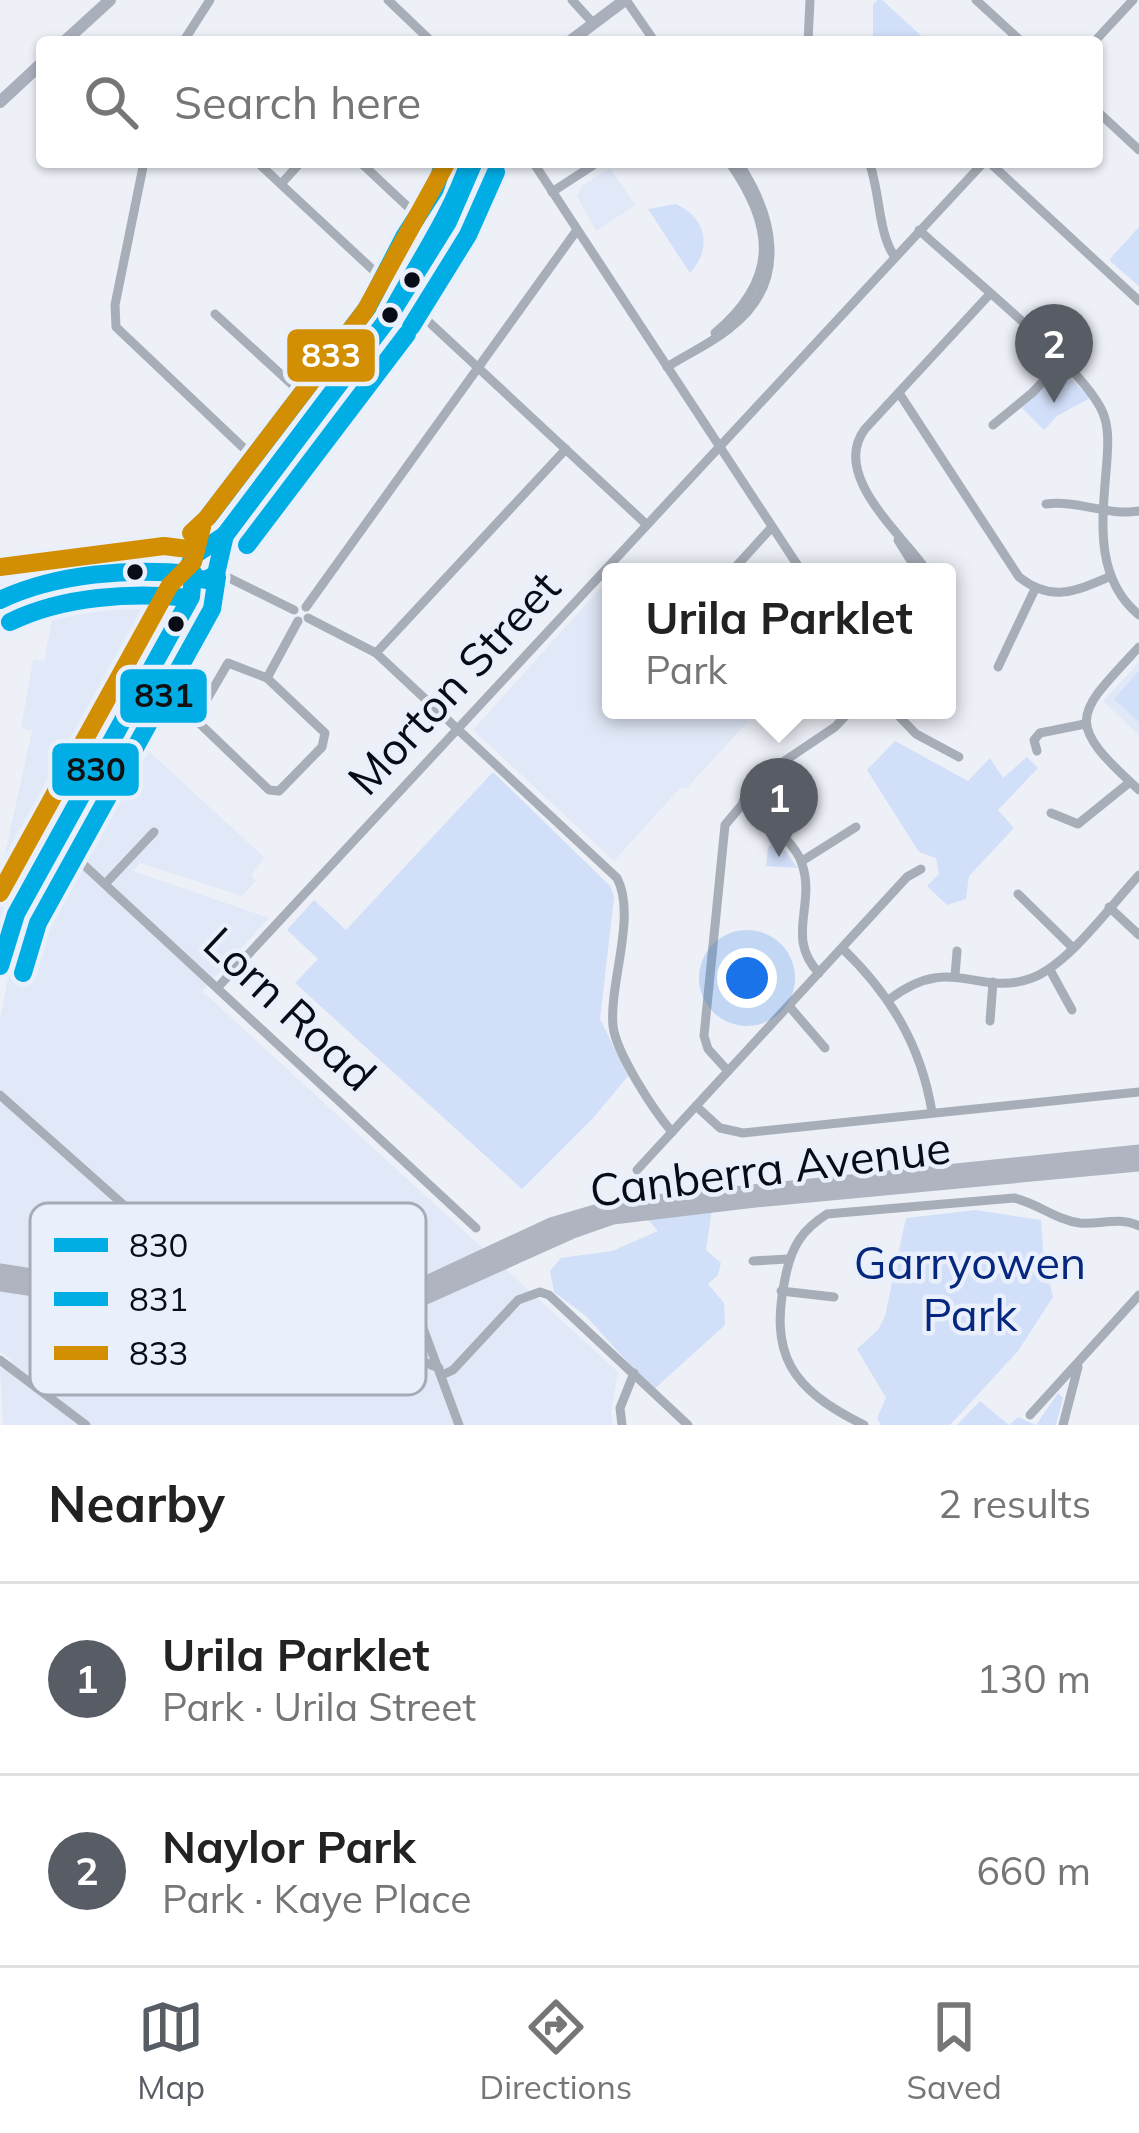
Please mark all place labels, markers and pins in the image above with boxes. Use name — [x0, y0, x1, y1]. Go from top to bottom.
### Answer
unlabelled marker — [401, 269, 423, 291]
unlabelled marker — [379, 304, 401, 326]
pin: 2 — [1015, 304, 1093, 403]
unlabelled marker — [124, 561, 146, 583]
unlabelled marker — [165, 613, 187, 635]
pin: 1 — [740, 758, 818, 857]

